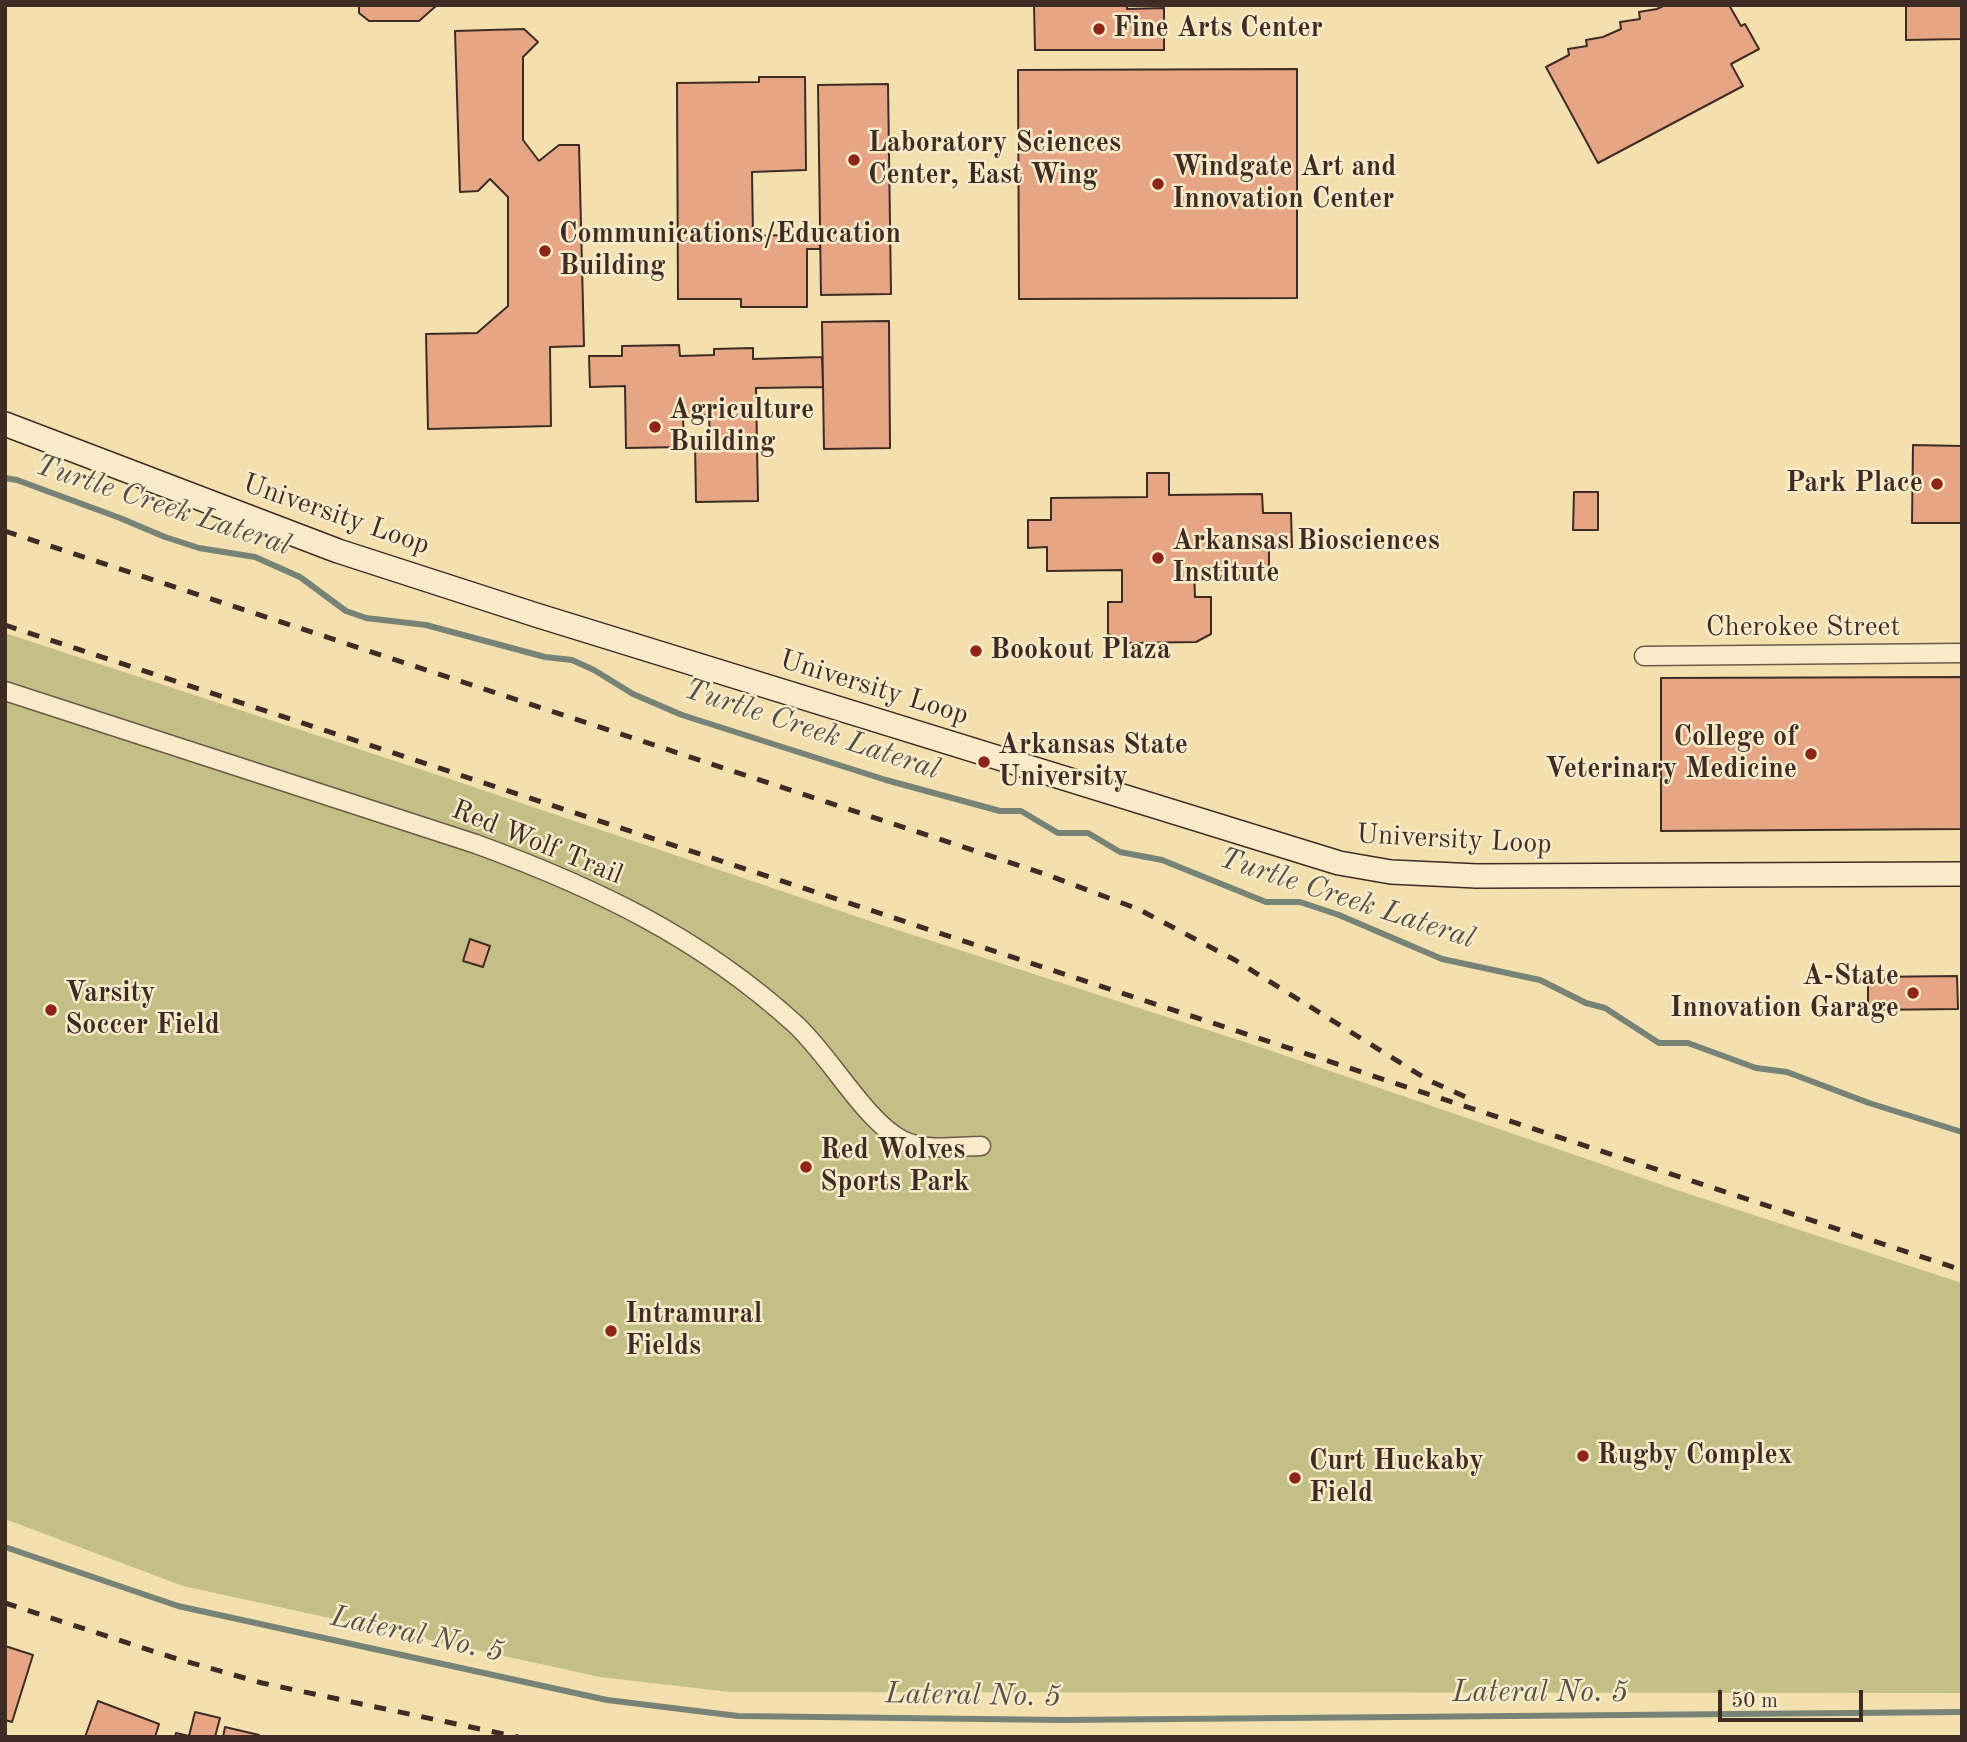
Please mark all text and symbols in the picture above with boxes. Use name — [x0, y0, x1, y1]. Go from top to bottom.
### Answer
place label: Fine Arts Center — [1113, 12, 1323, 46]
marker: Fine Arts Center — [1091, 21, 1107, 37]
place label: Laboratory Sciences Center, East Wing — [868, 127, 1121, 193]
place label: Windgate Art and Innovation Center — [1172, 151, 1396, 217]
marker: Laboratory Sciences Center, East Wing — [846, 152, 862, 168]
marker: Windgate Art and Innovation Center — [1150, 176, 1166, 192]
place label: Communications/Education Building — [559, 218, 901, 284]
marker: Communications/Education Building — [537, 243, 553, 259]
place label: Agriculture Building — [669, 394, 814, 460]
marker: Agriculture Building — [647, 419, 663, 435]
water label: Turtle Creek Lateral — [31, 448, 295, 564]
street label: University Loop — [238, 467, 434, 563]
place label: Park Place — [1786, 467, 1923, 501]
marker: Park Place — [1929, 476, 1945, 492]
place label: Arkansas Biosciences Institute — [1172, 525, 1440, 591]
marker: Arkansas Biosciences Institute — [1150, 550, 1166, 566]
street label: Cherokee Street — [1706, 611, 1900, 645]
place label: Bookout Plaza — [990, 634, 1171, 668]
street label: University Loop — [776, 643, 972, 733]
marker: Bookout Plaza — [968, 643, 984, 659]
water label: Turtle Creek Lateral — [680, 672, 944, 788]
place label: College of Veterinary Medicine — [1545, 721, 1797, 787]
place label: Arkansas State University — [998, 729, 1188, 795]
marker: College of Veterinary Medicine — [1803, 746, 1819, 762]
marker: Arkansas State University — [976, 754, 992, 770]
street label: Red Wolf Trail — [447, 793, 627, 893]
street label: University Loop — [1355, 818, 1553, 862]
water label: Turtle Creek Lateral — [1215, 841, 1479, 957]
place label: A-State Innovation Garage — [1670, 960, 1899, 1026]
place label: Varsity Soccer Field — [65, 977, 220, 1043]
marker: A-State Innovation Garage — [1905, 985, 1921, 1001]
marker: Varsity Soccer Field — [43, 1002, 59, 1018]
place label: Red Wolves Sports Park — [820, 1134, 969, 1200]
marker: Red Wolves Sports Park — [798, 1159, 814, 1175]
place label: Intramural Fields — [625, 1298, 762, 1364]
marker: Intramural Fields — [603, 1323, 619, 1339]
place label: Rugby Complex — [1597, 1439, 1792, 1473]
place label: Curt Huckaby Field — [1309, 1445, 1484, 1511]
marker: Rugby Complex — [1575, 1448, 1591, 1464]
marker: Curt Huckaby Field — [1287, 1470, 1303, 1486]
water label: Lateral No. 5 — [327, 1599, 507, 1671]
water label: Lateral No. 5 — [1452, 1675, 1628, 1711]
water label: Lateral No. 5 — [885, 1676, 1061, 1716]
scale bar — [1722, 1676, 1867, 1720]
text: 50 m — [1731, 1691, 1778, 1712]

